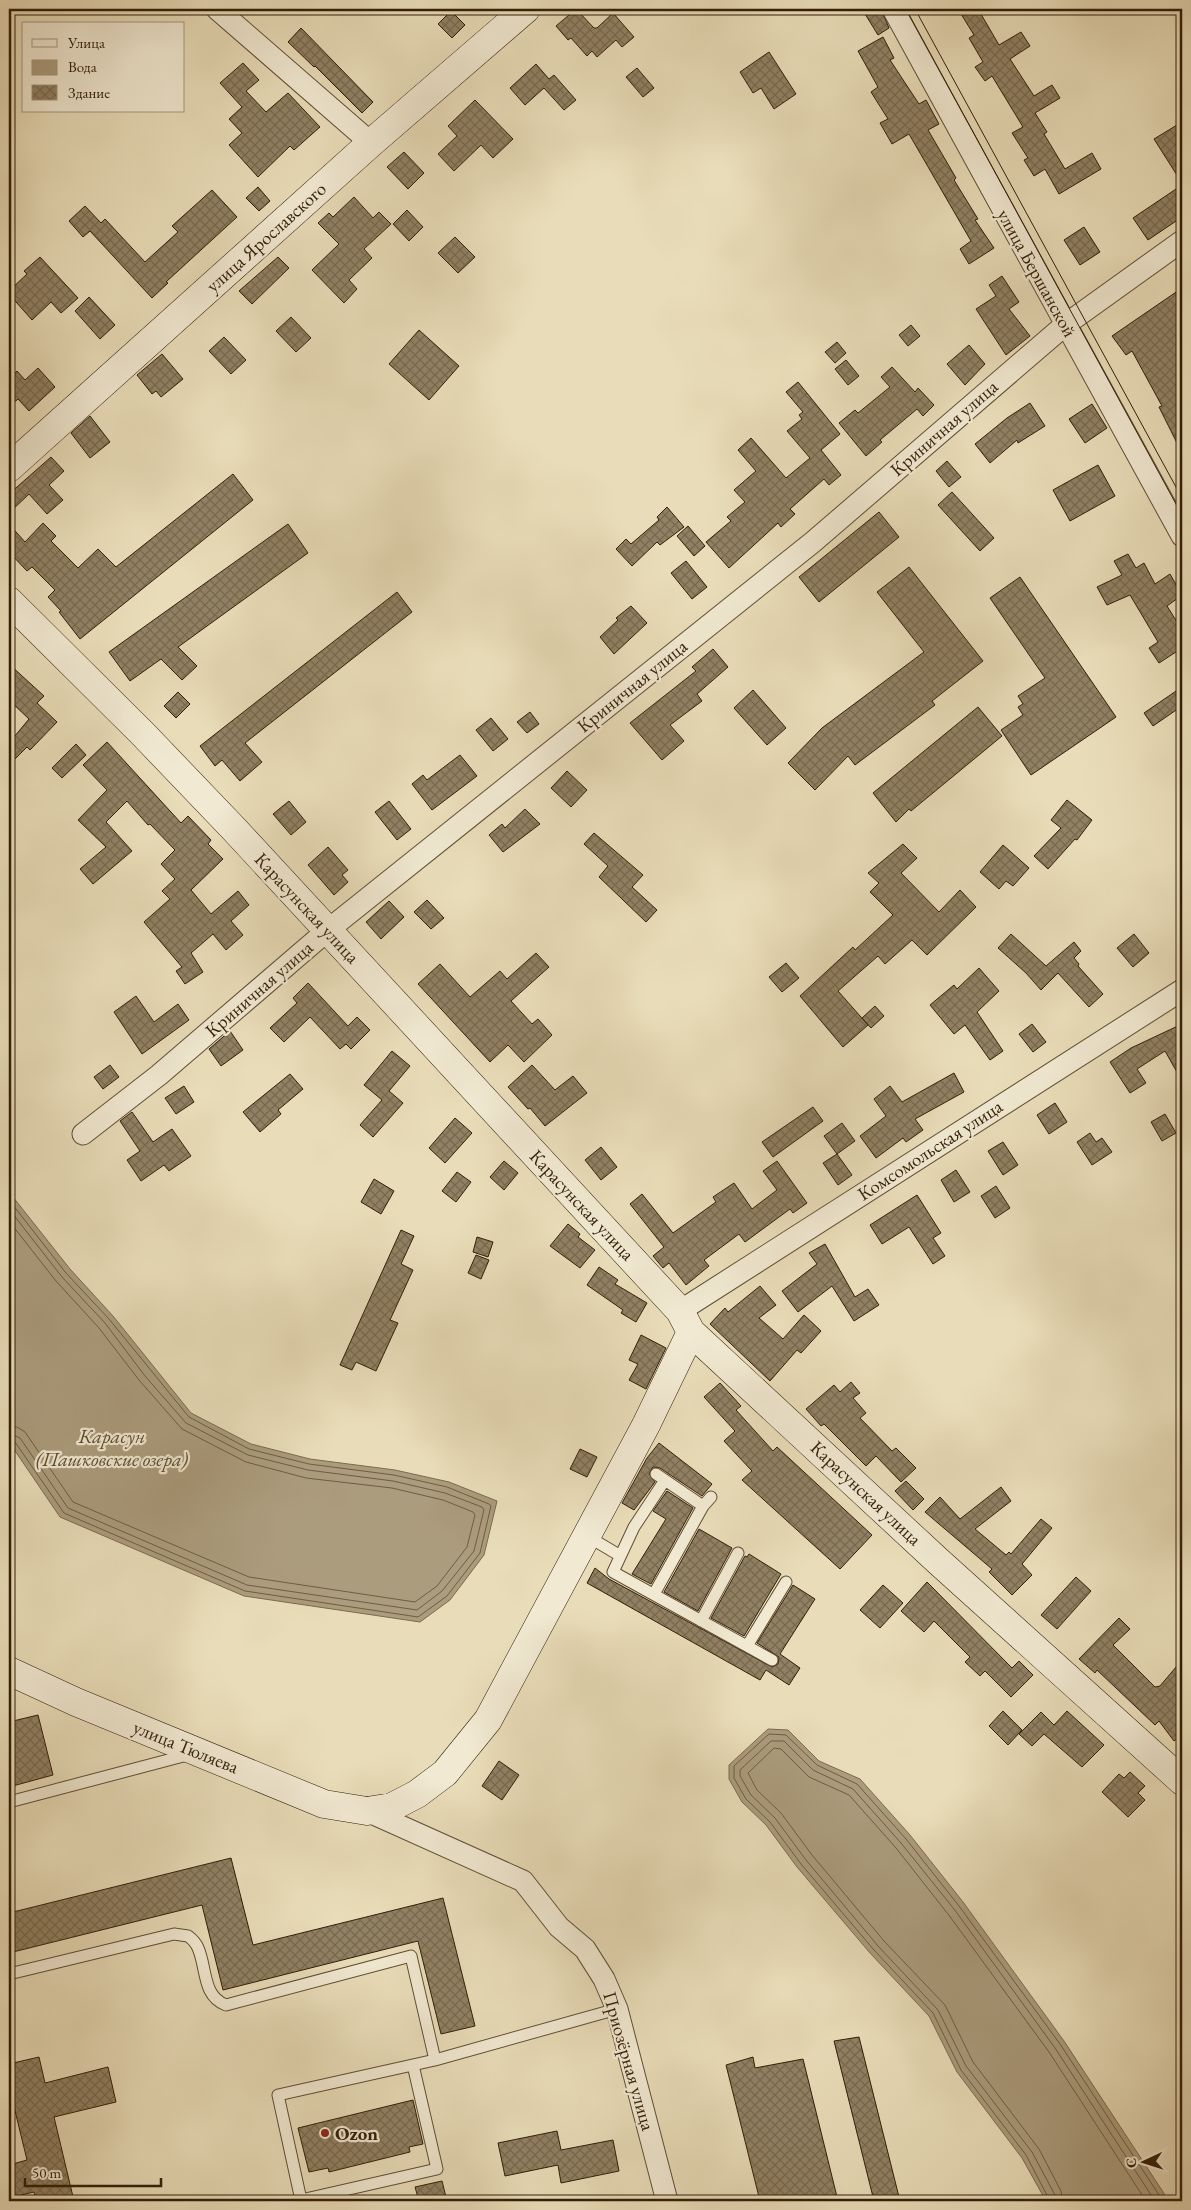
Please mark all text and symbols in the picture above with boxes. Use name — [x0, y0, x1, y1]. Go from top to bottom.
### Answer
legend — [22, 22, 185, 112]
text: Улица — [67, 33, 105, 52]
text: Вода — [68, 57, 97, 76]
text: Здание — [68, 83, 110, 102]
street label: улица Ярославского — [200, 176, 332, 298]
street label: улица Бершанской — [991, 204, 1083, 342]
street label: Криничная улица — [885, 374, 1003, 482]
street label: Криничная улица — [572, 634, 693, 738]
street label: Карасунская улица — [249, 847, 365, 969]
street label: Криничная улица — [200, 935, 318, 1043]
street label: Комсомольская улица — [853, 1094, 1008, 1206]
street label: Карасунская улица — [524, 1144, 640, 1266]
water label: Карасун (Пашковские озера) — [36, 1423, 189, 1472]
street label: Карасунская улица — [805, 1435, 927, 1551]
street label: улица Тюляева — [130, 1714, 243, 1780]
street label: Приозёрная улица — [597, 1989, 661, 2134]
place label: Ozon — [335, 2121, 378, 2146]
marker: Ozon — [319, 2127, 331, 2139]
north arrow — [1118, 2138, 1168, 2188]
scale bar — [25, 2155, 161, 2187]
text: С — [1122, 2157, 1140, 2168]
text: 50 m — [32, 2163, 61, 2182]

